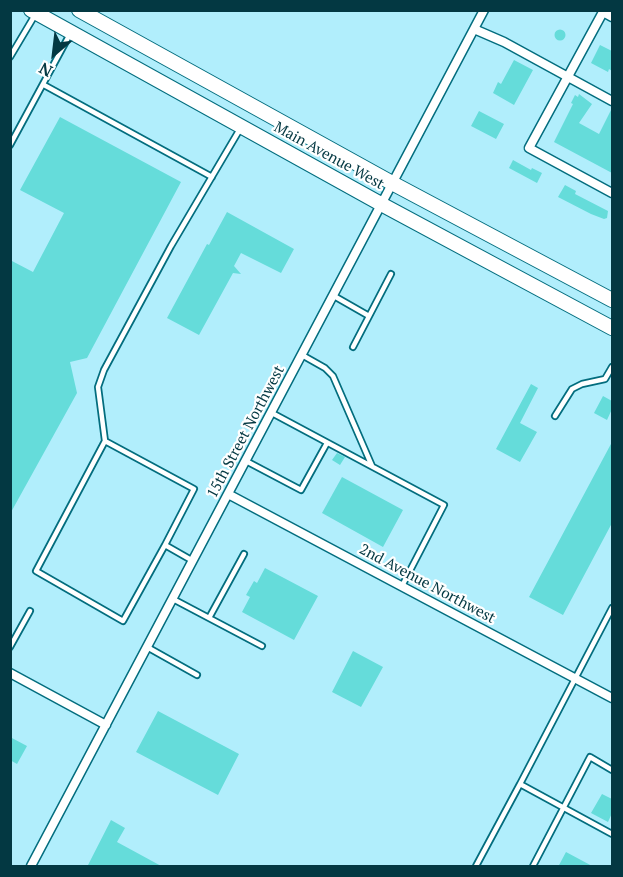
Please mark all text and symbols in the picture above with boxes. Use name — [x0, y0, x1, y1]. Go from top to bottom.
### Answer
north arrow — [24, 24, 84, 84]
text: N — [35, 57, 56, 82]
street label: Main Avenue West — [271, 118, 387, 194]
street label: 15th Street Northwest — [203, 363, 289, 501]
street label: 2nd Avenue Northwest — [356, 541, 498, 627]

